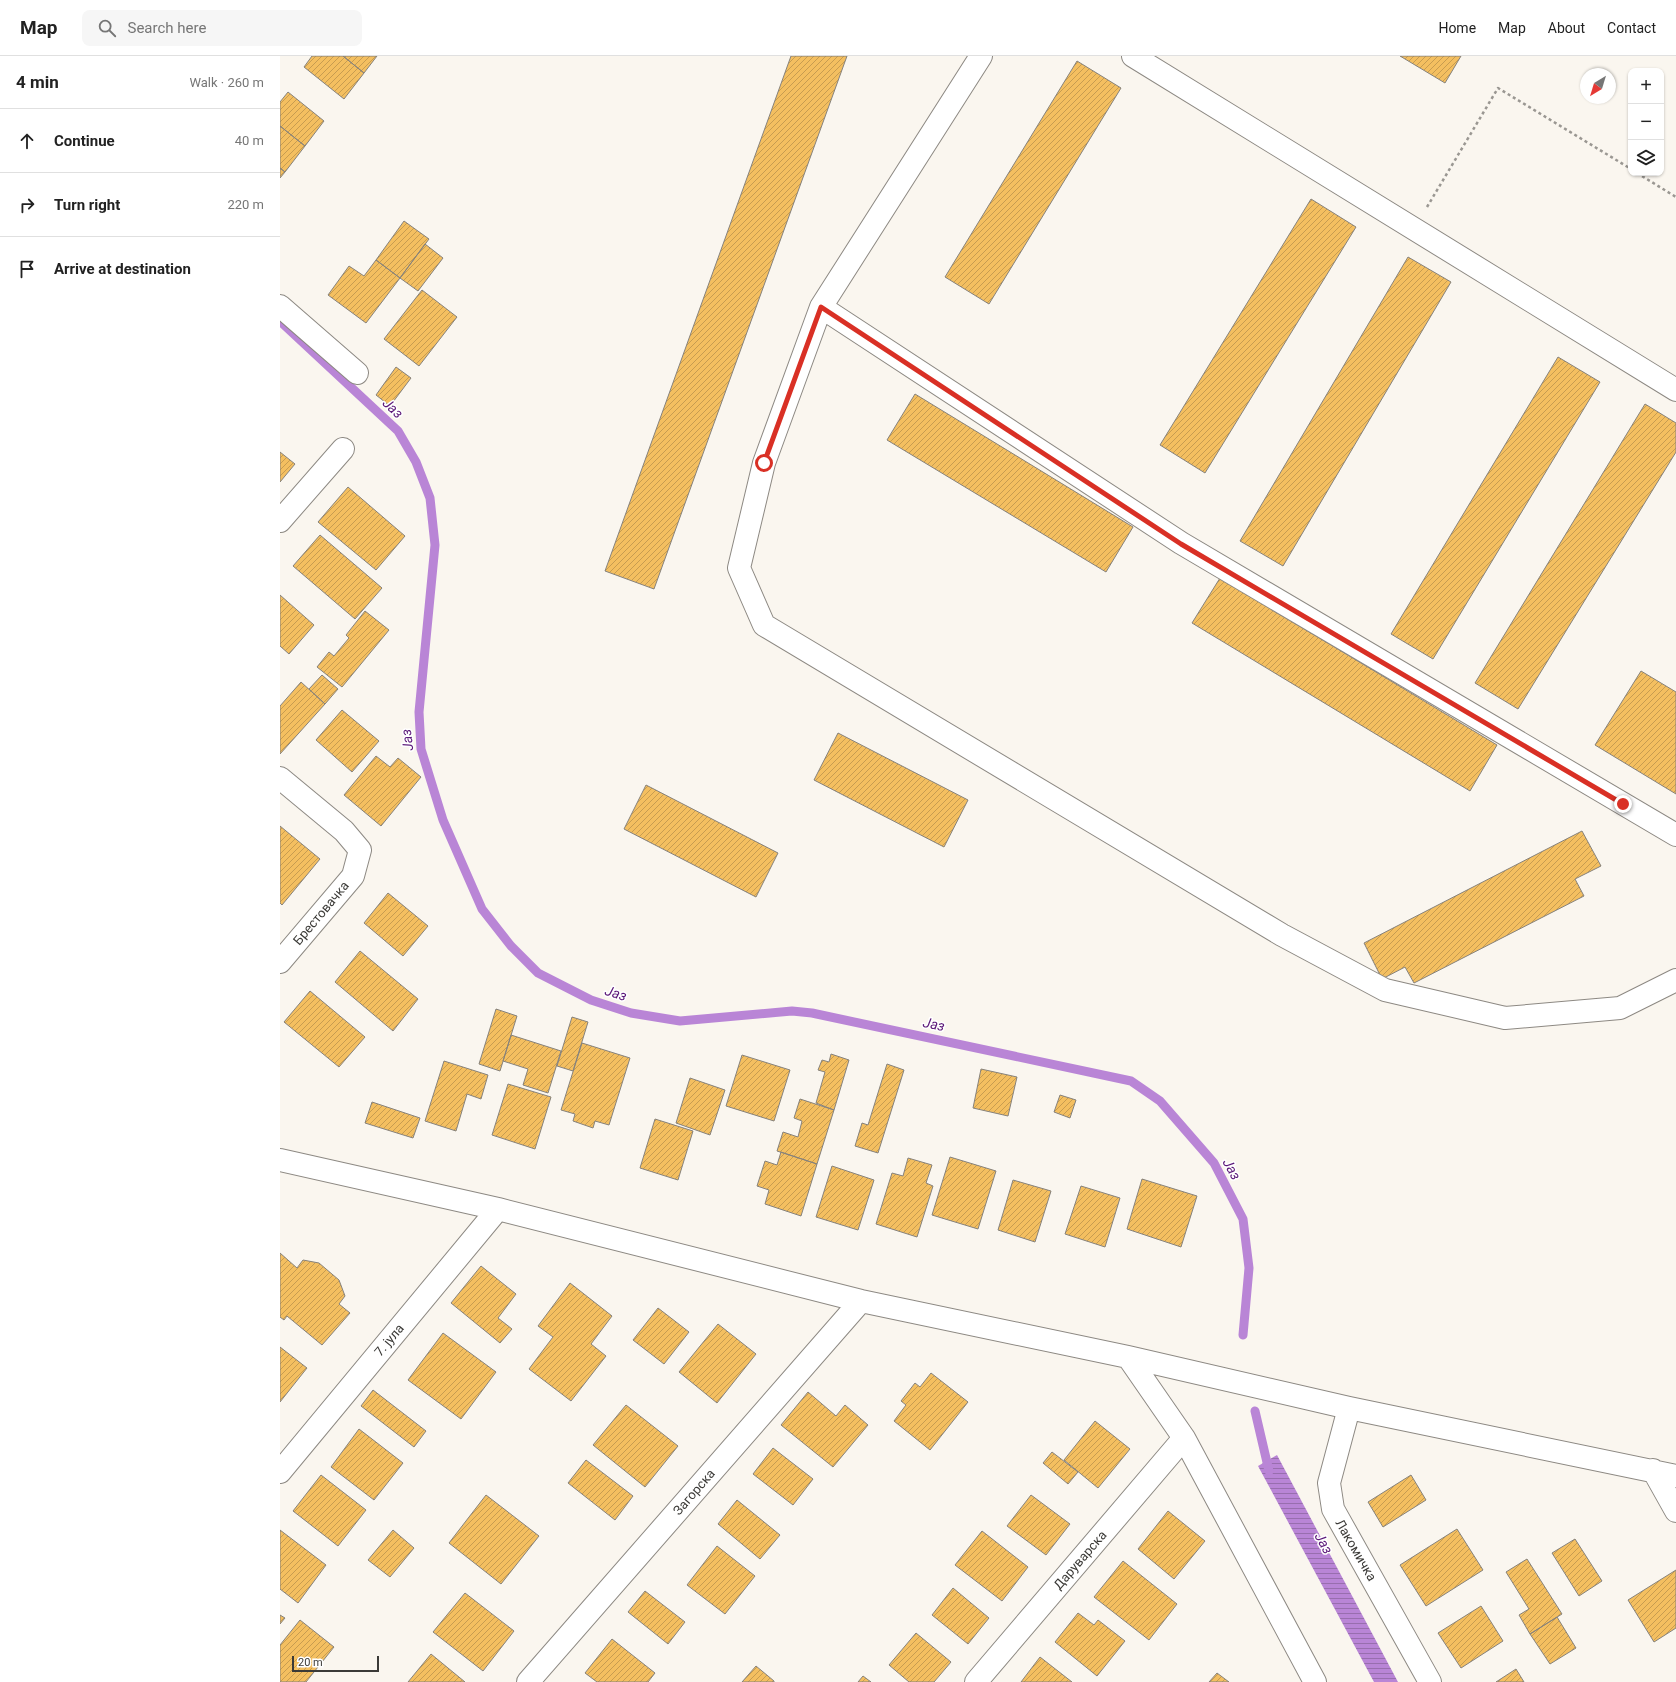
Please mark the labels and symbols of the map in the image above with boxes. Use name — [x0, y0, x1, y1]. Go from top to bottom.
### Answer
north arrow — [1580, 68, 1616, 104]
water label: Јаз — [380, 395, 406, 421]
route start — [755, 454, 773, 472]
water label: Јаз — [398, 728, 416, 752]
route end — [1614, 795, 1632, 813]
street label: Брестовачка — [290, 878, 352, 948]
water label: Јаз — [603, 982, 629, 1004]
water label: Јаз — [922, 1014, 946, 1034]
water label: Јаз — [1220, 1156, 1244, 1182]
street label: 7. јула — [371, 1321, 407, 1359]
street label: Загорска — [670, 1466, 718, 1518]
street label: Лакомичка — [1332, 1516, 1380, 1584]
street label: Даруварска — [1050, 1528, 1110, 1592]
water label: Јаз — [1312, 1530, 1336, 1556]
scale bar — [292, 1654, 379, 1673]

